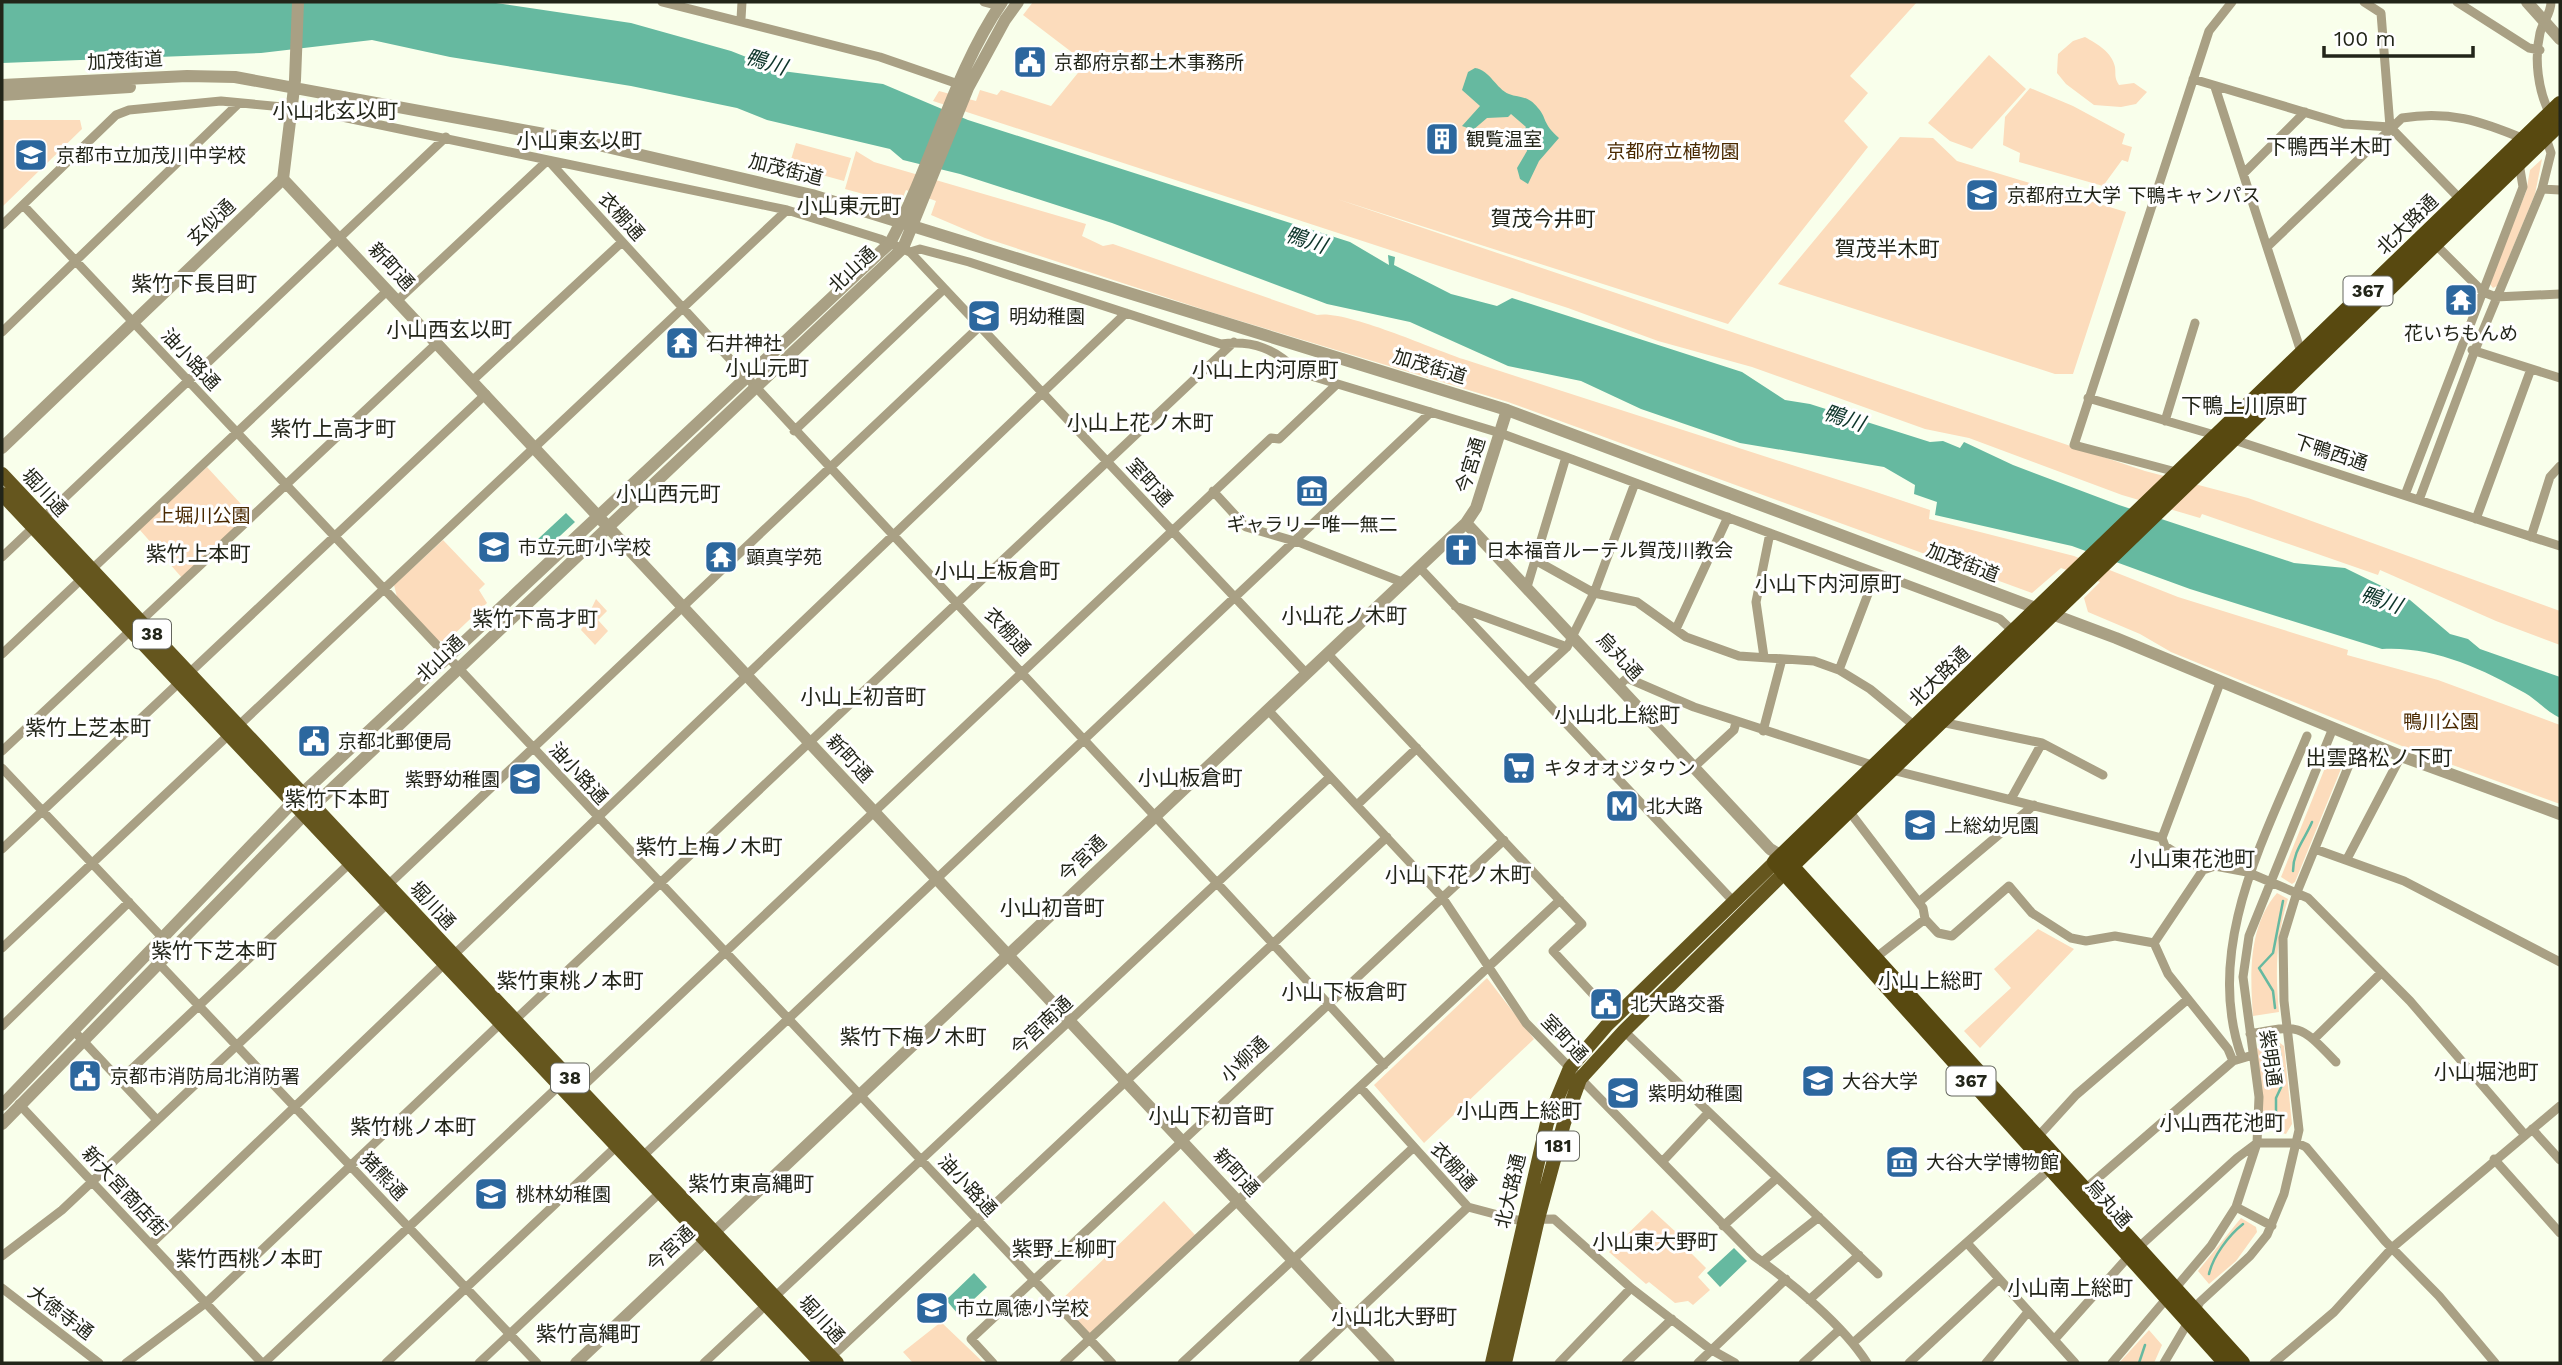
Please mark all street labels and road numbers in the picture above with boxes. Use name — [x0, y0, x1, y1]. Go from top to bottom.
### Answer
street label: 加茂街道 — [86, 47, 164, 74]
street label: 加茂街道 — [746, 149, 826, 190]
street label: 衣棚通 — [594, 187, 649, 245]
street label: 北大路通 — [2372, 190, 2443, 259]
street label: 玄似通 — [183, 194, 240, 250]
street label: 新町通 — [364, 238, 419, 295]
street label: 北山通 — [824, 242, 881, 297]
road number: 367 — [2344, 276, 2392, 306]
street label: 油小路通 — [156, 324, 225, 395]
street label: 加茂街道 — [1390, 344, 1470, 389]
street label: 下鴨西通 — [2291, 430, 2371, 475]
street label: 今宮通 — [1451, 435, 1490, 496]
street label: 室町通 — [1122, 454, 1177, 511]
street label: 堀川通 — [17, 464, 72, 521]
street label: 加茂街道 — [1923, 538, 2002, 587]
street label: 衣棚通 — [980, 603, 1035, 660]
road number: 38 — [133, 620, 171, 648]
street label: 烏丸通 — [1592, 628, 1647, 685]
street label: 北山通 — [412, 630, 469, 686]
street label: 北大路通 — [1904, 642, 1975, 711]
street label: 新町通 — [822, 730, 877, 787]
street label: 油小路通 — [544, 738, 613, 809]
street label: 今宮通 — [1054, 830, 1111, 886]
street label: 堀川通 — [405, 877, 460, 934]
street label: 今宮南通 — [1006, 991, 1077, 1060]
street label: 室町通 — [1537, 1010, 1593, 1067]
street label: 紫明通 — [2255, 1028, 2286, 1088]
street label: 小柳通 — [1216, 1032, 1273, 1087]
road number: 38 — [551, 1064, 589, 1092]
road number: 367 — [1946, 1066, 1996, 1096]
road number: 181 — [1537, 1132, 1579, 1161]
street label: 衣棚通 — [1426, 1137, 1481, 1195]
street label: 新大宮商店街 — [77, 1142, 172, 1241]
street label: 新町通 — [1209, 1144, 1264, 1201]
street label: 猪熊通 — [356, 1148, 412, 1205]
street label: 油小路通 — [933, 1150, 1002, 1221]
street label: 北大路通 — [1491, 1151, 1530, 1231]
street label: 烏丸通 — [2081, 1174, 2136, 1232]
street label: 今宮通 — [642, 1221, 699, 1276]
street label: 大徳寺通 — [23, 1280, 98, 1344]
street label: 堀川通 — [794, 1291, 849, 1348]

